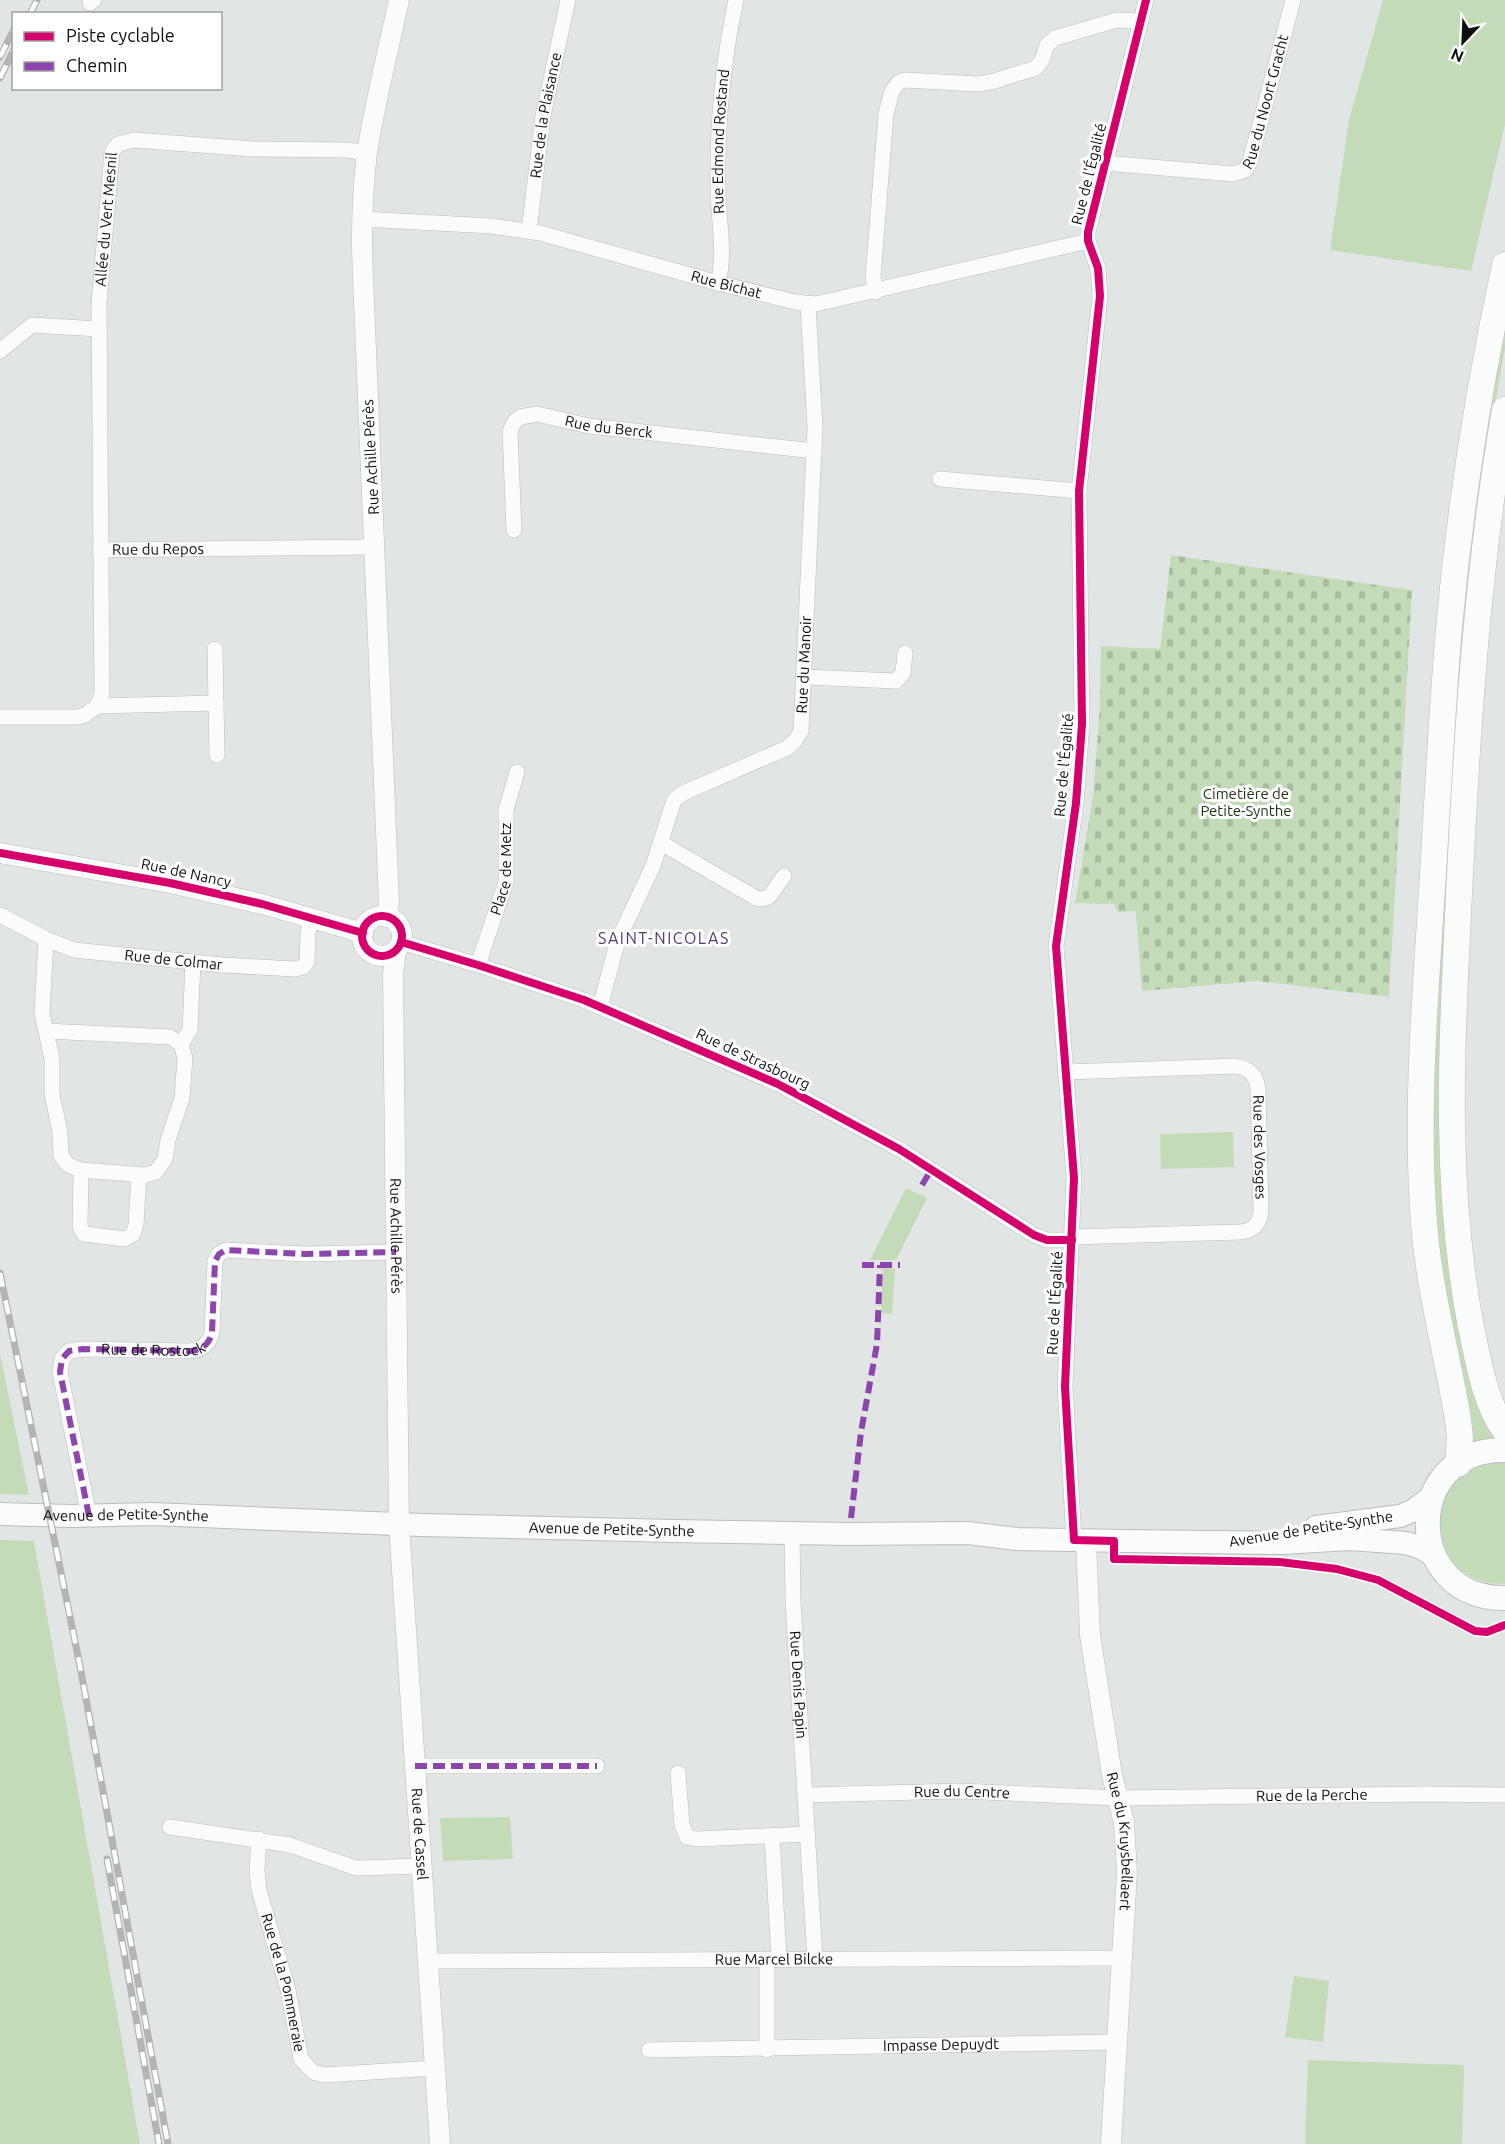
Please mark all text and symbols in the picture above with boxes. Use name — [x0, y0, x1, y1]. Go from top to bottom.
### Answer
legend — [12, 12, 222, 90]
north arrow — [1433, 12, 1493, 72]
text: Piste cyclable — [66, 25, 175, 45]
street label: Rue du Noort Gracht — [1239, 32, 1292, 172]
text: N — [1448, 45, 1466, 66]
street label: Rue de la Plaisance — [526, 51, 565, 179]
text: Chemin — [66, 55, 127, 75]
street label: Rue Edmond Rostand — [709, 68, 732, 214]
street label: Rue de l'Égalité — [1068, 121, 1109, 226]
street label: Allée du Vert Mesnil — [91, 151, 120, 287]
street label: Rue Bichat — [689, 267, 763, 301]
street label: Rue Achille Pérès — [359, 399, 382, 515]
street label: Rue du Berck — [563, 412, 654, 441]
street label: Rue du Repos — [112, 540, 204, 558]
street label: Rue du Manoir — [793, 615, 814, 714]
street label: Rue de l'Égalité — [1051, 712, 1076, 817]
park label: Cimetière de Petite-Synthe — [1200, 785, 1292, 819]
street label: Place de Metz — [486, 823, 514, 917]
street label: Rue de Nancy — [140, 855, 233, 890]
district label: SAINT-NICOLAS — [598, 929, 730, 947]
street label: Rue de Colmar — [124, 946, 224, 973]
street label: Rue de Strasbourg — [693, 1025, 813, 1092]
street label: Rue des Vosges — [1250, 1095, 1270, 1200]
street label: Rue Achille Pérès — [387, 1178, 405, 1294]
street label: Rue de l'Égalité — [1043, 1251, 1066, 1355]
street label: Rue de Rostock — [101, 1338, 208, 1359]
street label: Avenue de Petite-Synthe — [43, 1505, 209, 1524]
street label: Avenue de Petite-Synthe — [1228, 1507, 1394, 1550]
street label: Avenue de Petite-Synthe — [529, 1519, 695, 1539]
street label: Rue Denis Papin — [787, 1630, 810, 1739]
street label: Rue du Kruysbellaert — [1104, 1770, 1136, 1911]
street label: Rue du Centre — [914, 1782, 1010, 1801]
street label: Rue de la Perche — [1256, 1786, 1368, 1804]
street label: Rue de Cassel — [408, 1787, 432, 1881]
street label: Rue de la Pommeraie — [258, 1911, 308, 2053]
street label: Rue Marcel Bilcke — [715, 1950, 833, 1968]
street label: Impasse Depuydt — [883, 2035, 999, 2054]

